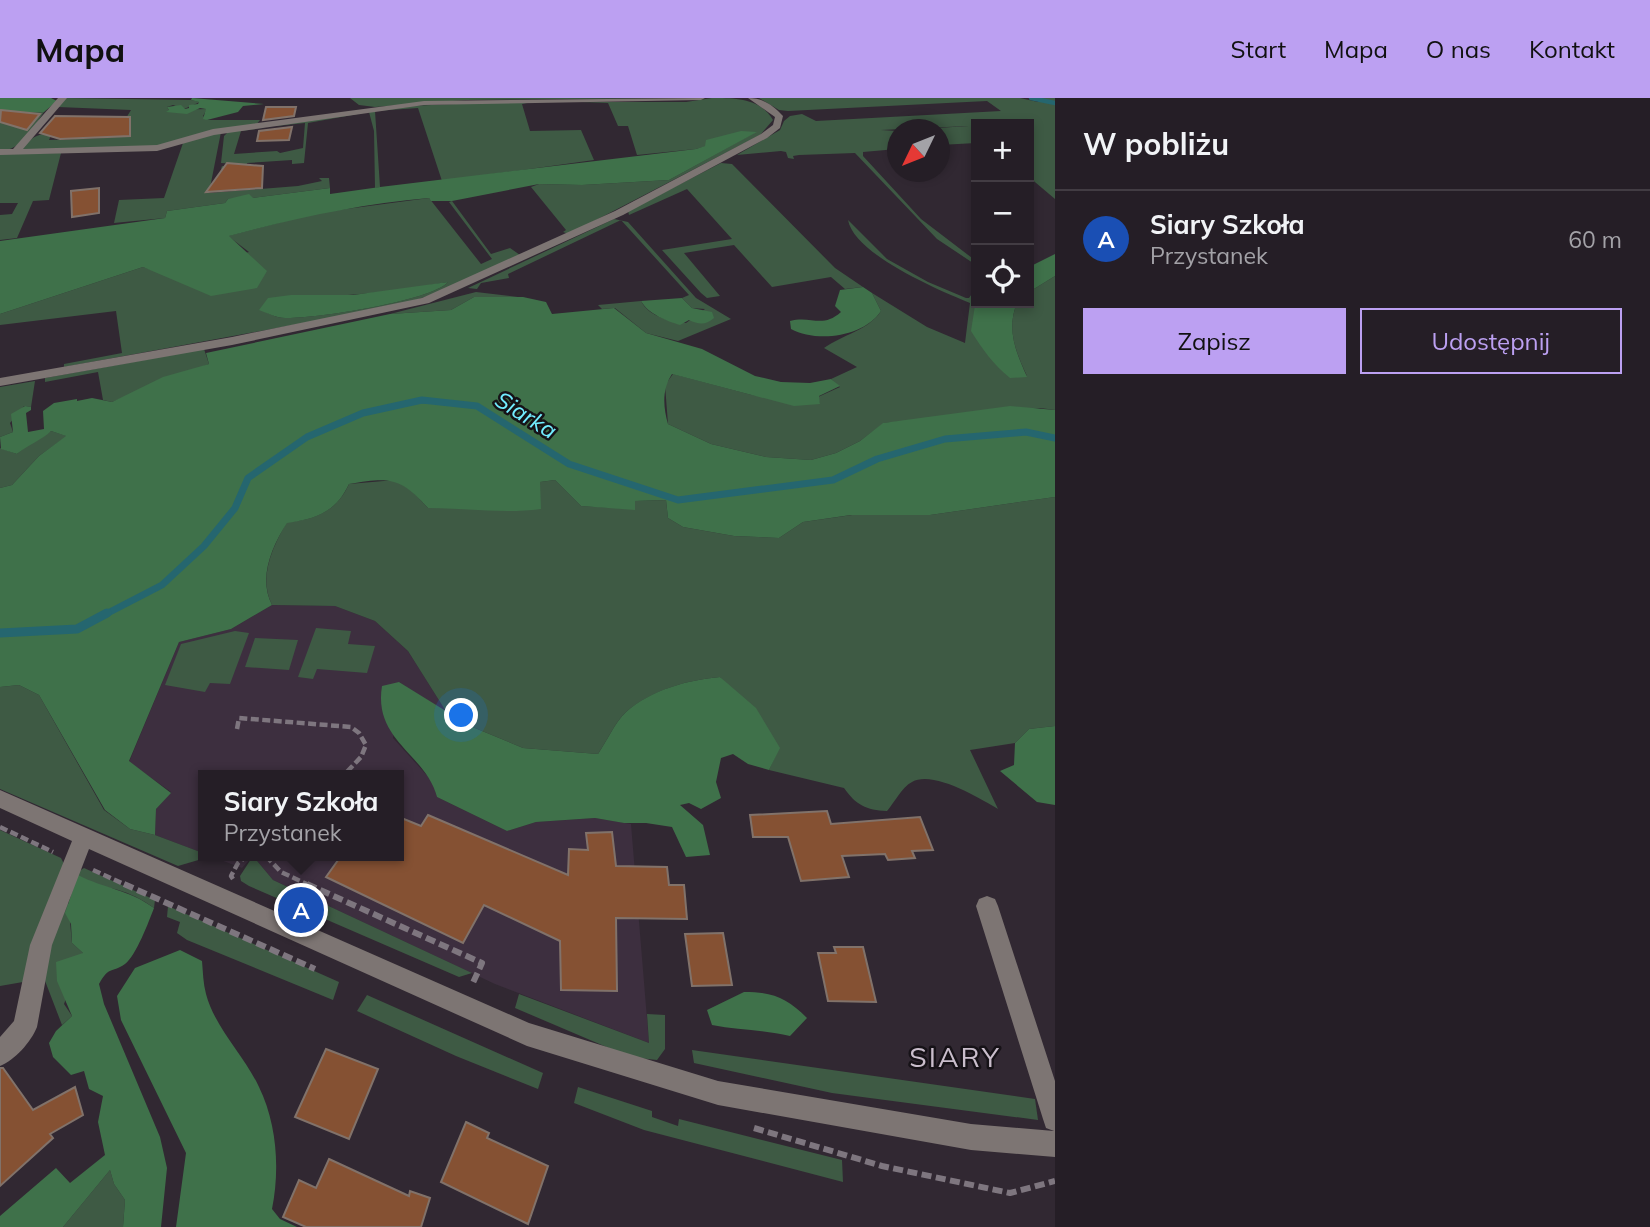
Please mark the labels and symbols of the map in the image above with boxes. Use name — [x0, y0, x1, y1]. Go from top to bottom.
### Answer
north arrow — [887, 119, 950, 182]
water label: Siarka — [490, 384, 563, 445]
your location — [444, 698, 478, 732]
pin: A — [278, 884, 324, 936]
district label: SIARY — [909, 1039, 1001, 1074]

